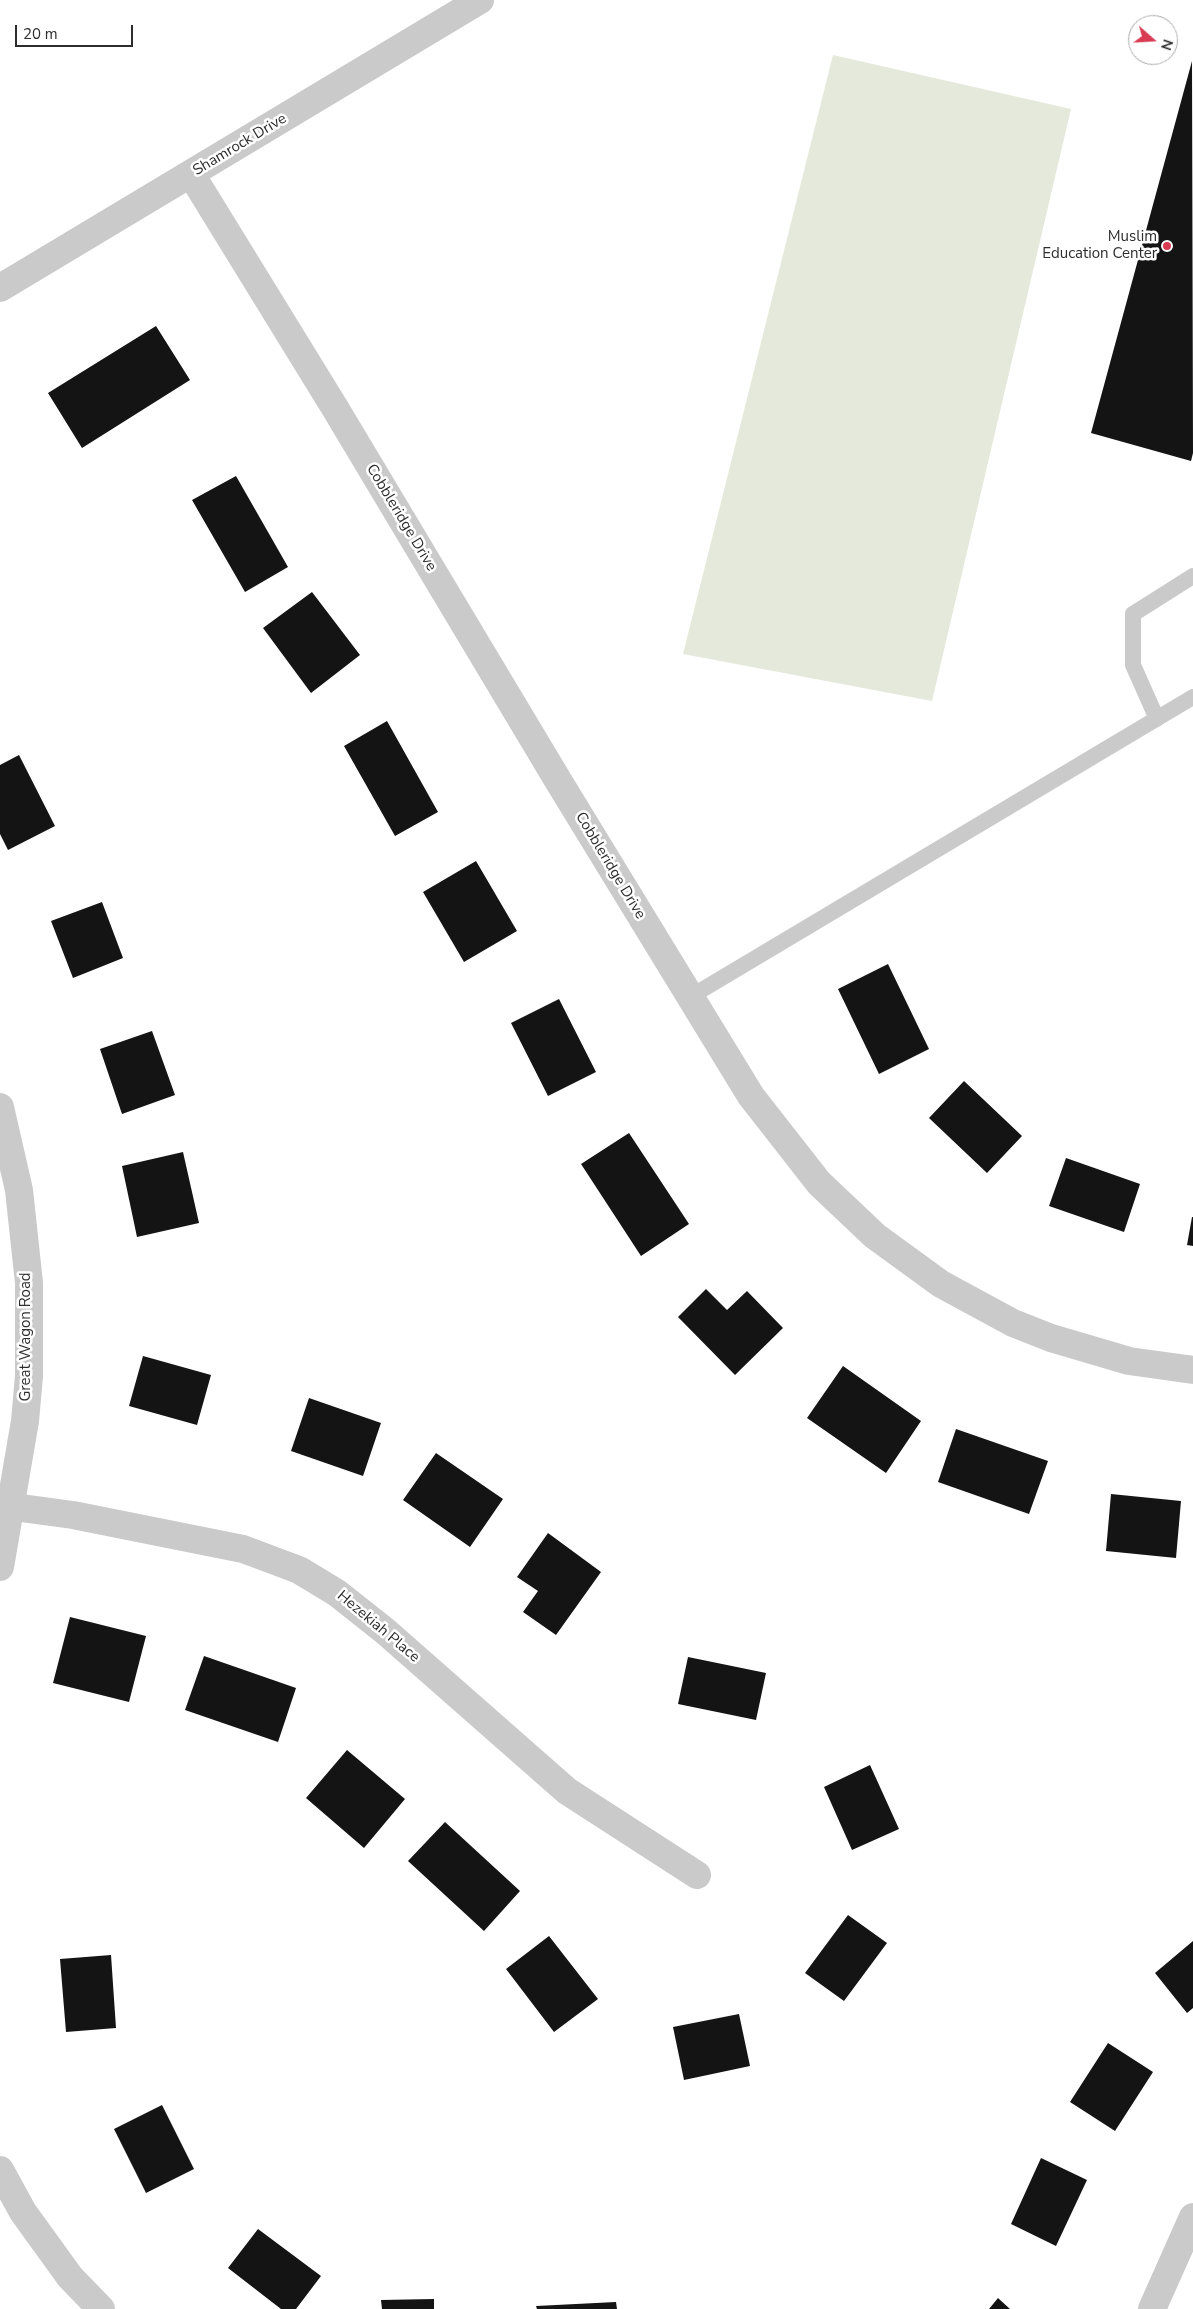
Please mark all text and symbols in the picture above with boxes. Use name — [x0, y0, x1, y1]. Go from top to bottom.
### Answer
scale bar — [18, 15, 135, 47]
north arrow — [1128, 15, 1178, 65]
text: 20 m — [23, 24, 58, 44]
text: N — [1156, 37, 1177, 53]
street label: Shamrock Drive — [190, 110, 290, 180]
place label: Muslim Education Center — [1042, 228, 1157, 263]
marker: Muslim Education Center — [1161, 240, 1173, 252]
street label: Cobbleridge Drive — [362, 461, 440, 575]
street label: Cobbleridge Drive — [571, 809, 649, 923]
street label: Great Wagon Road — [17, 1272, 35, 1402]
street label: Hezekiah Place — [333, 1587, 423, 1667]

